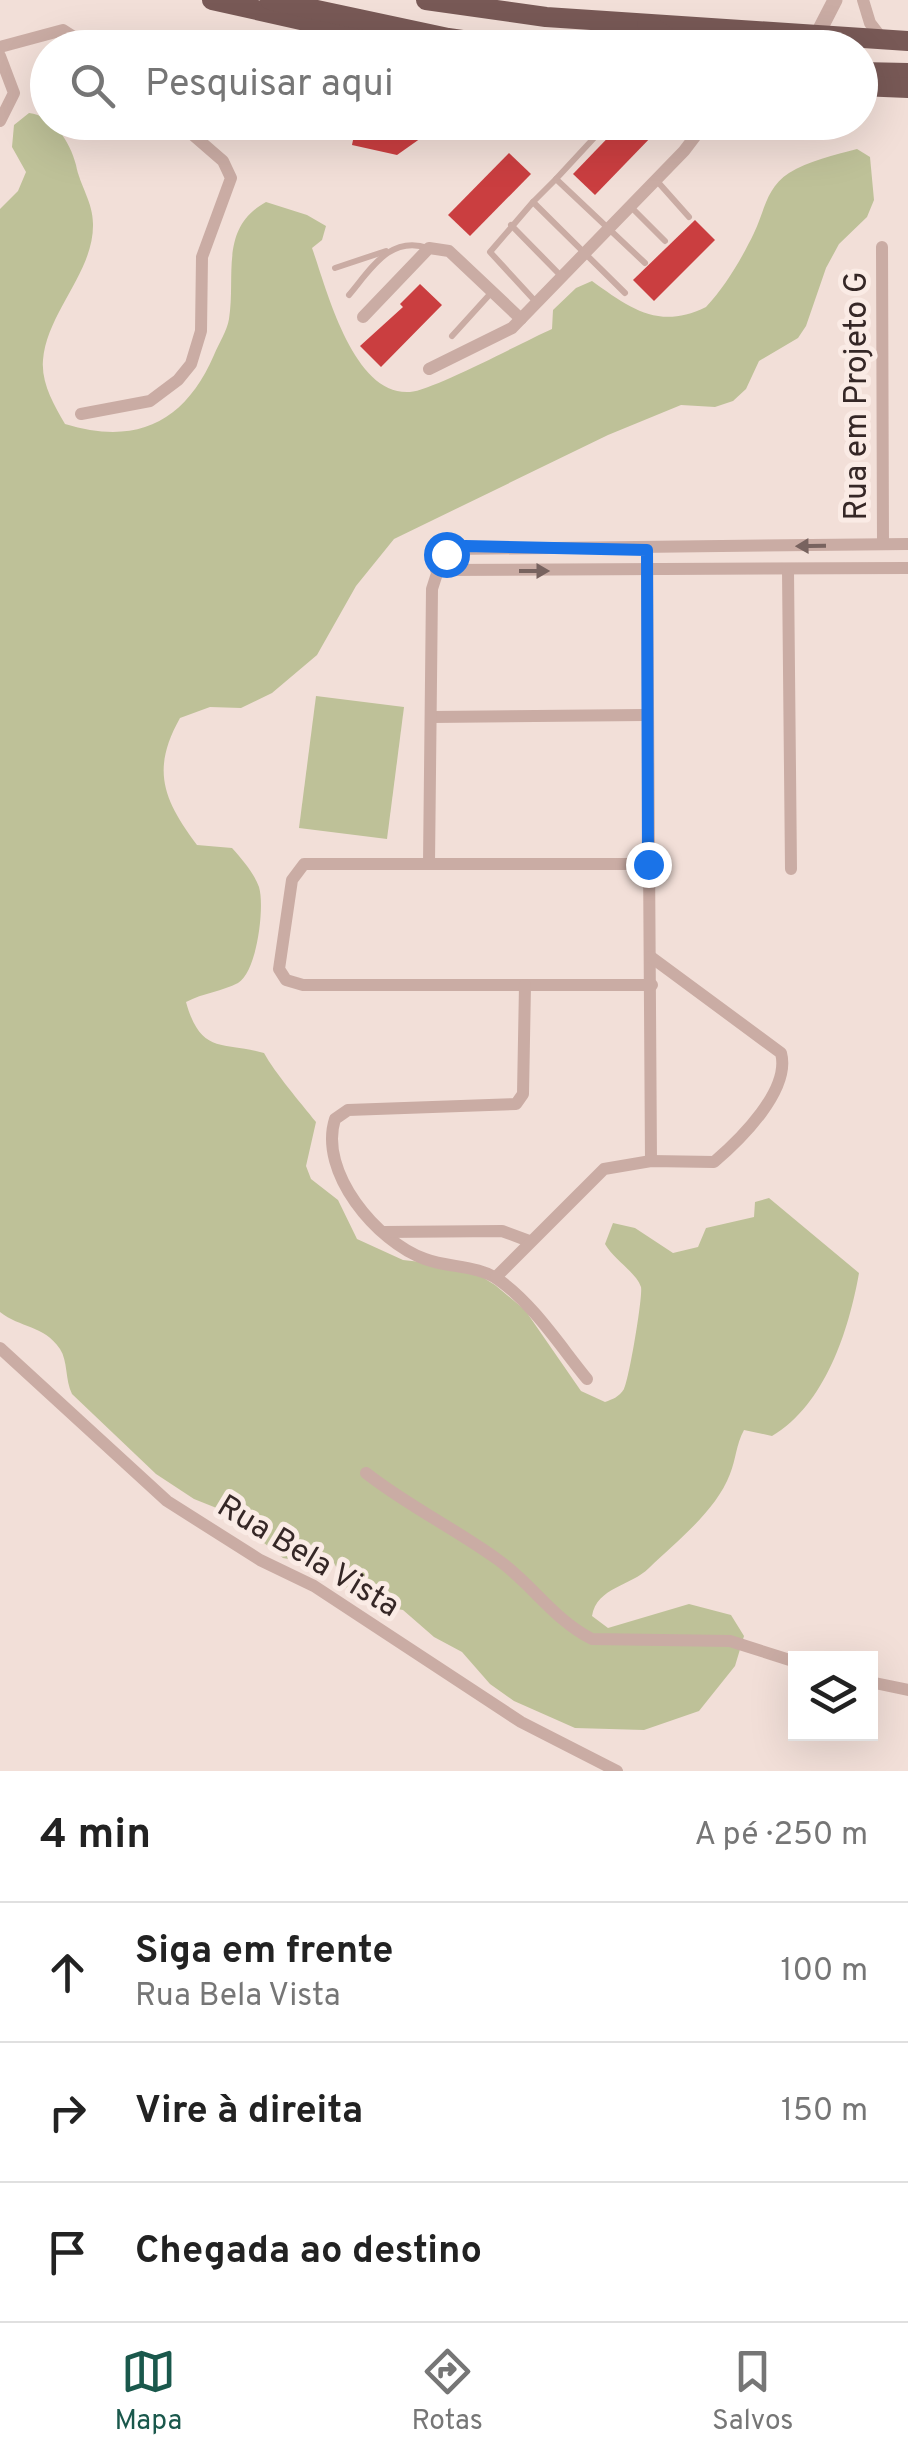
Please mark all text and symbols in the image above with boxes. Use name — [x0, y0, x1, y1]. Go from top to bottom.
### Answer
search box — [30, 30, 878, 140]
icon: search — [65, 58, 120, 113]
text: Pesquisar aqui — [145, 61, 394, 110]
street label: Rua em Projeto G — [838, 271, 878, 521]
route start — [424, 532, 470, 578]
one-way arrow — [794, 538, 826, 554]
one-way arrow — [518, 563, 550, 579]
route end — [626, 842, 672, 888]
street label: Rua Bela Vista — [209, 1487, 406, 1628]
map controls — [788, 1651, 878, 1741]
button: layers — [788, 1651, 878, 1741]
text: 4 min — [40, 1810, 151, 1863]
text: A pé · 250 m — [695, 1816, 868, 1856]
text: Siga em frente — [135, 1928, 394, 1977]
icon: ahead — [40, 1945, 95, 2000]
text: 100 m — [781, 1952, 868, 1992]
text: Rua Bela Vista — [135, 1977, 341, 2017]
icon: right — [40, 2085, 95, 2140]
text: Vire à direita — [135, 2088, 363, 2137]
text: 150 m — [781, 2092, 868, 2132]
icon: arrive — [40, 2225, 95, 2280]
text: Chegada ao destino — [135, 2228, 482, 2277]
tab: Mapa — [115, 2344, 182, 2440]
tab: Rotas — [411, 2344, 483, 2440]
tab: Salvos — [712, 2344, 793, 2440]

